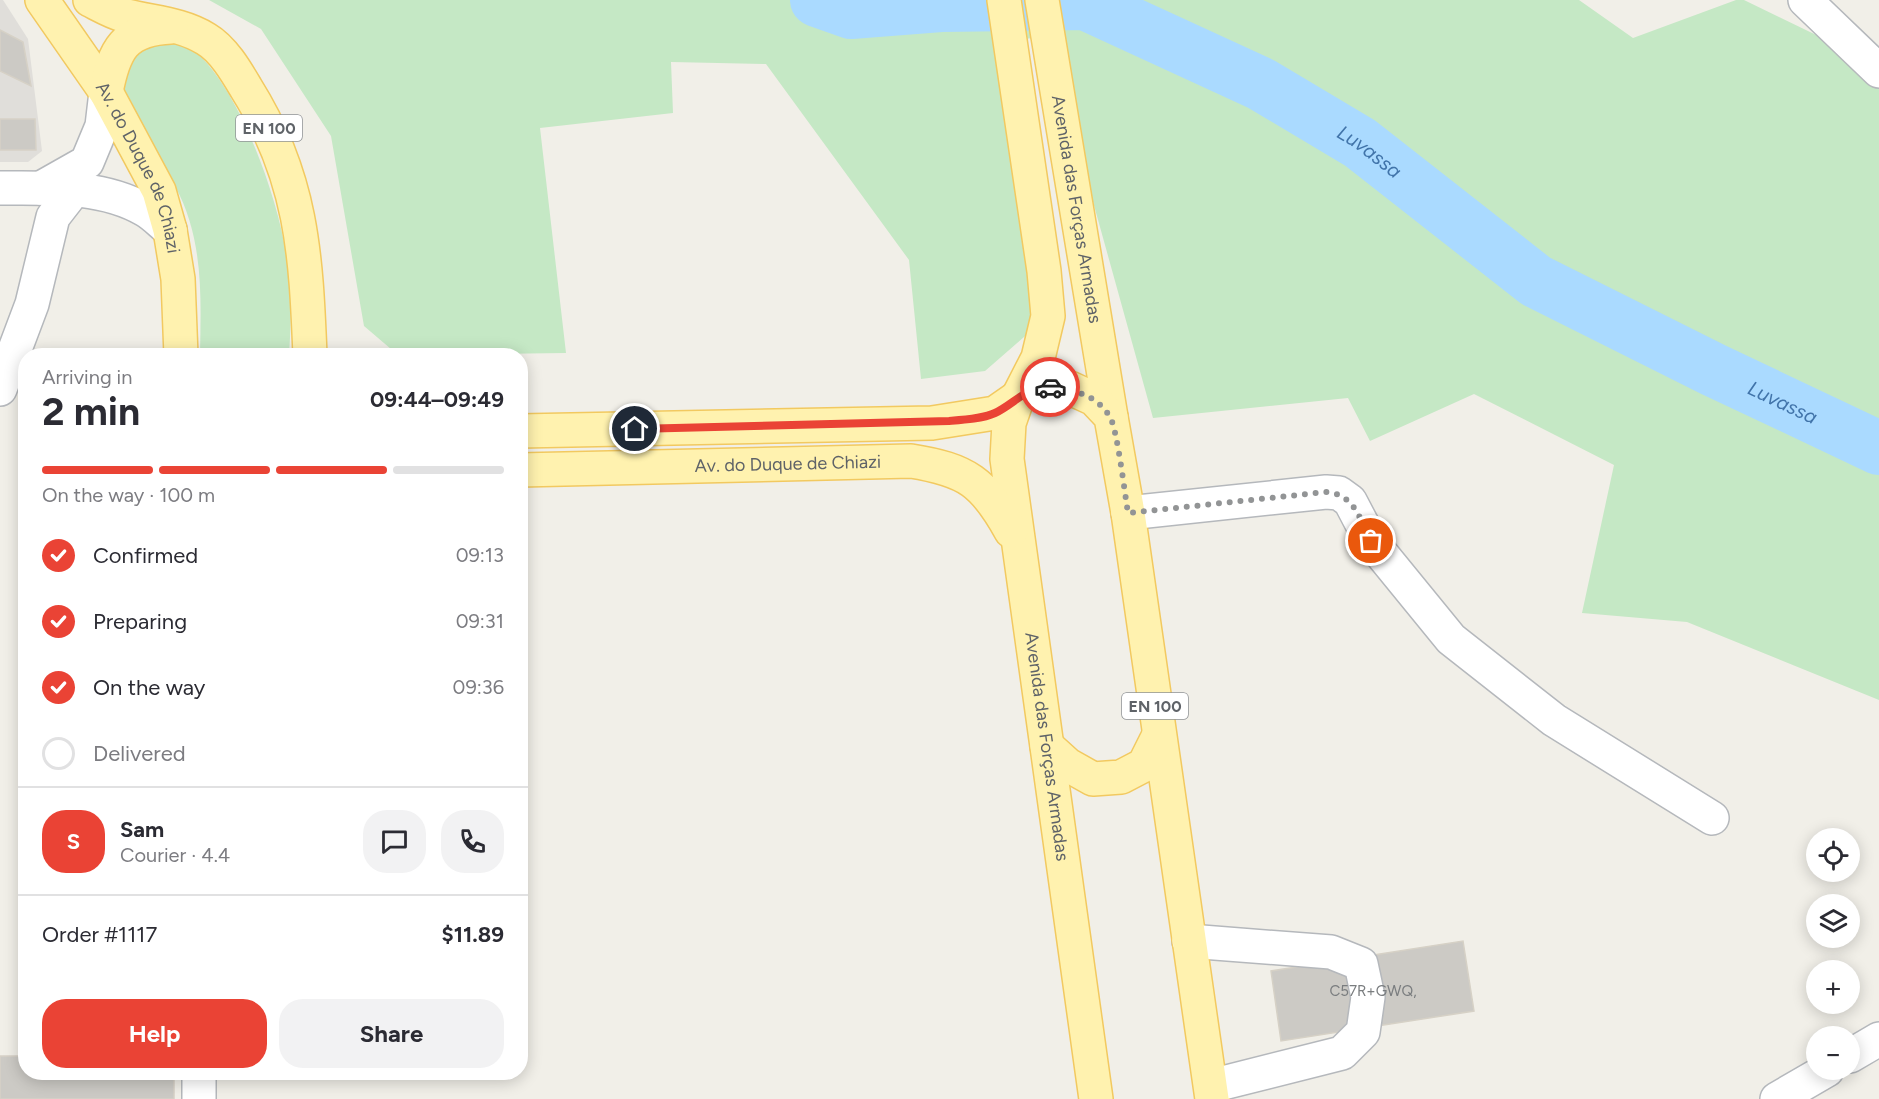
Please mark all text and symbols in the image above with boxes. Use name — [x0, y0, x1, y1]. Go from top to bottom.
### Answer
street label: Av. do Duque de Chiazi — [91, 77, 185, 255]
street label: Avenida das Forças Armadas — [1047, 93, 1106, 325]
road number: EN 100 — [236, 115, 302, 141]
water label: Luvassa — [1333, 120, 1407, 183]
courier — [1020, 357, 1080, 417]
text: Arriving in — [42, 365, 132, 389]
icon: car — [1034, 371, 1067, 404]
water label: Luvassa — [1744, 376, 1822, 429]
text: 09:44–09:49 — [370, 386, 504, 413]
text: 2 min — [42, 388, 140, 435]
pin — [609, 403, 660, 454]
icon: home — [618, 412, 651, 445]
street label: Av. do Duque de Chiazi — [694, 451, 881, 477]
text: On the way · 100 m — [42, 483, 215, 507]
pin — [1345, 515, 1396, 566]
icon: bag — [1354, 524, 1387, 557]
icon: check — [42, 539, 75, 572]
text: Confirmed — [93, 542, 198, 569]
text: 09:13 — [456, 543, 504, 567]
icon: check — [42, 605, 75, 638]
text: Preparing — [93, 608, 187, 635]
text: 09:31 — [456, 609, 504, 633]
street label: Avenida das Forças Armadas — [1020, 631, 1074, 862]
icon: check — [42, 671, 75, 704]
text: On the way — [93, 674, 205, 701]
text: 09:36 — [453, 675, 504, 699]
road number: EN 100 — [1122, 693, 1188, 719]
text: Delivered — [93, 740, 186, 767]
button: chat — [363, 810, 426, 873]
button: phone — [441, 810, 504, 873]
text: Sam — [120, 816, 164, 843]
text: S — [67, 828, 80, 855]
map controls — [1806, 828, 1860, 1080]
button: locate — [1806, 828, 1860, 882]
text: Courier · 4.4 — [120, 843, 230, 867]
button: layers — [1806, 894, 1860, 948]
text: Order #1117 — [42, 921, 157, 948]
text: $11.89 — [442, 921, 504, 948]
button: + — [1806, 960, 1860, 1014]
house number: C57R+GWQ, — [1329, 982, 1417, 1000]
button: Help — [42, 999, 267, 1068]
button: Share — [279, 999, 504, 1068]
button: − — [1806, 1026, 1860, 1080]

